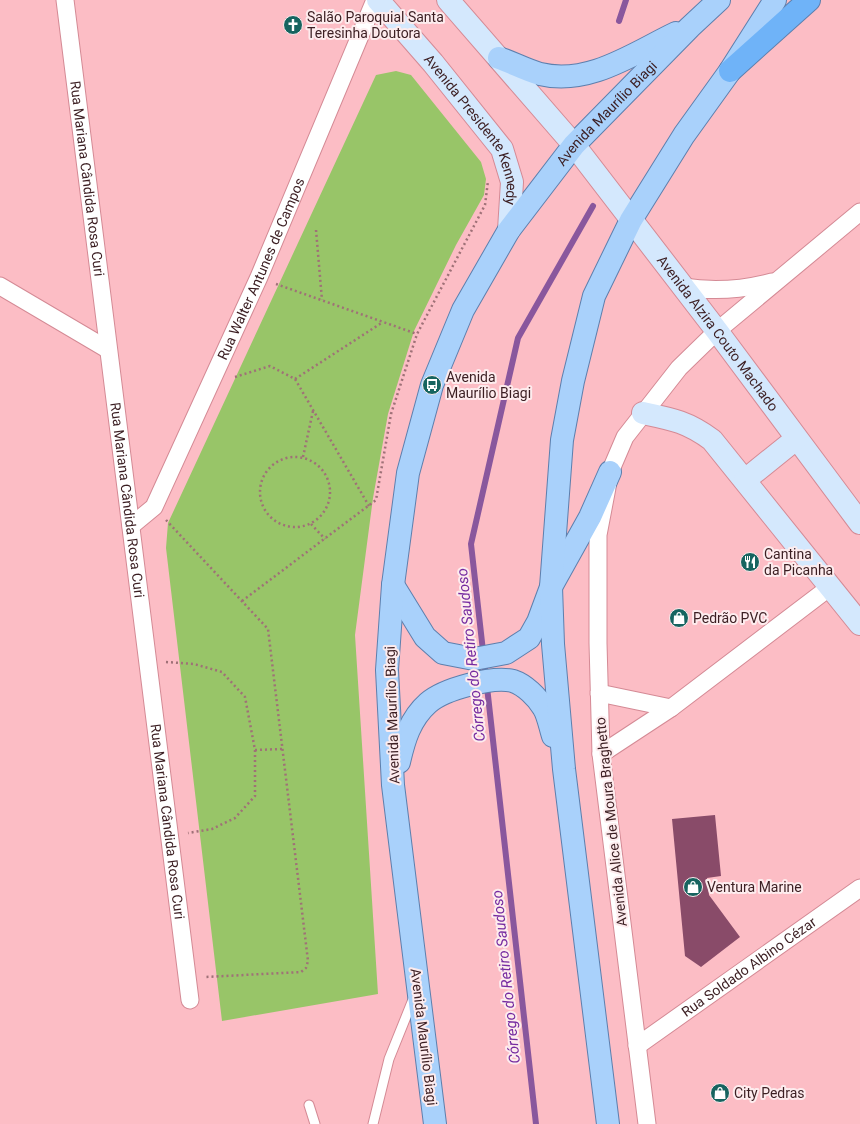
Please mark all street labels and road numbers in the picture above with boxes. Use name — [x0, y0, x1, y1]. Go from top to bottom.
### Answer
street label: Avenida Presidente Kennedy — [421, 51, 520, 206]
street label: Avenida Maurílio Biagi — [553, 58, 660, 169]
street label: Rua Mariana Cândida Rosa Curi — [67, 80, 107, 277]
street label: Rua Walter Antunes de Campos — [214, 175, 308, 362]
street label: Avenida Alzira Couto Machado — [654, 252, 782, 414]
street label: Rua Mariana Cândida Rosa Curi — [107, 402, 148, 599]
street label: Avenida Maurílio Biagi — [382, 646, 402, 784]
street label: Avenida Alice de Moura Braghetto — [592, 717, 630, 927]
street label: Rua Mariana Cândida Rosa Curi — [148, 723, 188, 920]
street label: Rua Soldado Albino Cézar — [678, 914, 819, 1020]
street label: Avenida Maurílio Biagi — [408, 968, 440, 1106]

